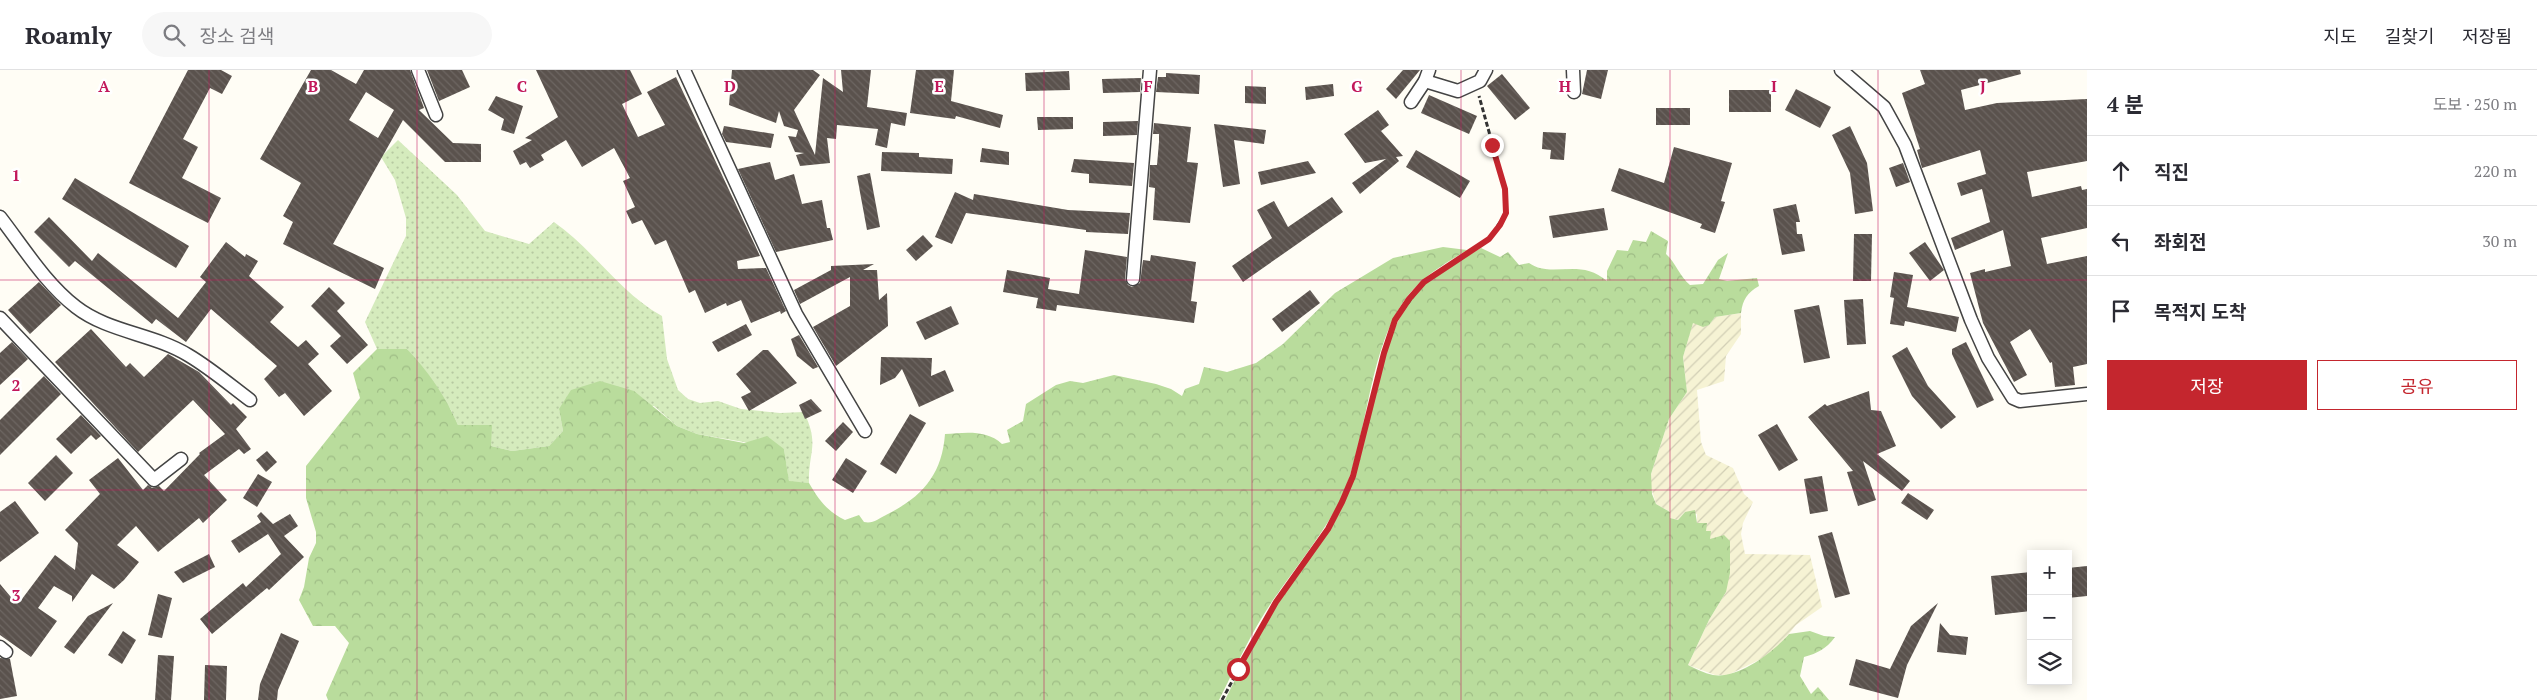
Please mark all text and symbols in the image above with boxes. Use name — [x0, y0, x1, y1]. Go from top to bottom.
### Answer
search box — [142, 12, 492, 57]
text: Roamly — [25, 19, 112, 51]
icon: search — [160, 21, 188, 49]
text: 장소 검색 — [200, 23, 274, 48]
text: 지도 — [2324, 24, 2357, 48]
text: 길찾기 — [2385, 24, 2434, 48]
text: 저장됨 — [2462, 24, 2512, 48]
text: A — [98, 75, 110, 97]
text: B — [308, 75, 318, 97]
text: C — [517, 75, 527, 97]
text: D — [724, 75, 736, 97]
text: E — [934, 75, 944, 97]
text: F — [1143, 75, 1153, 97]
text: G — [1351, 75, 1363, 97]
text: H — [1559, 75, 1571, 97]
text: I — [1771, 75, 1777, 97]
text: J — [1980, 75, 1986, 97]
text: 4 분 — [2107, 90, 2144, 118]
text: 도보 · 250 m — [2433, 93, 2517, 115]
route end — [1481, 134, 1504, 157]
icon: ahead — [2107, 157, 2135, 185]
text: 직진 — [2154, 159, 2189, 184]
text: 220 m — [2474, 160, 2517, 182]
text: 1 — [11, 164, 21, 186]
icon: left — [2107, 227, 2135, 255]
text: 좌회전 — [2154, 229, 2206, 254]
text: 30 m — [2482, 230, 2517, 252]
icon: arrive — [2107, 297, 2135, 325]
text: 목적지 도착 — [2154, 299, 2247, 324]
button: 저장 — [2107, 360, 2307, 410]
button: 공유 — [2317, 360, 2517, 410]
text: 2 — [11, 374, 21, 396]
map controls — [2027, 550, 2072, 685]
button: + — [2027, 550, 2072, 595]
text: 3 — [11, 584, 21, 606]
button: − — [2027, 595, 2072, 640]
button: layers — [2027, 640, 2072, 685]
route start — [1227, 658, 1250, 681]

